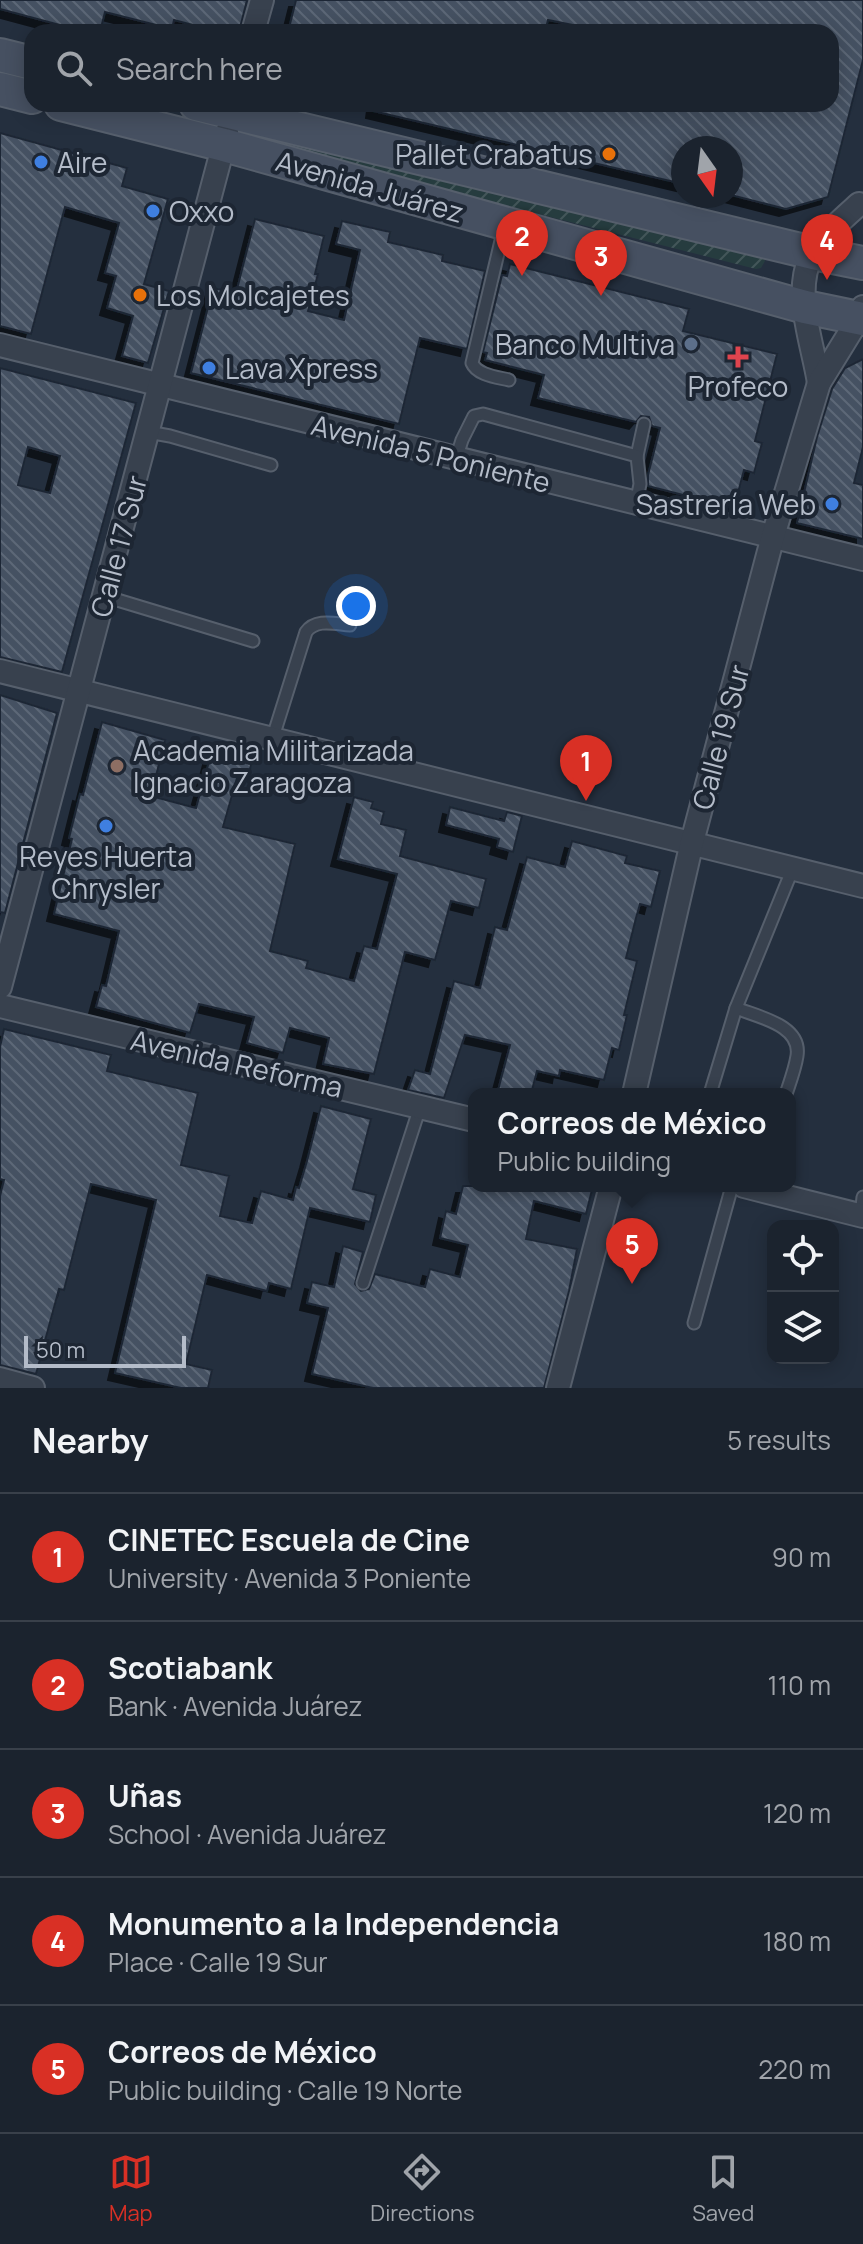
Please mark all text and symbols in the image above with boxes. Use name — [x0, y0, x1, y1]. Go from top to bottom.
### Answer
search box — [24, 24, 839, 112]
icon: search — [52, 46, 96, 90]
text: Search here — [116, 48, 283, 89]
place label: Pallet Crabatus — [395, 135, 593, 173]
north arrow — [671, 136, 743, 208]
street label: Avenida Juárez — [272, 141, 468, 231]
place label: Aire — [57, 143, 107, 181]
marker: Pallet Crabatus — [600, 145, 618, 163]
marker: Aire — [32, 153, 50, 171]
place label: Oxxo — [169, 192, 234, 230]
marker: Oxxo — [144, 202, 162, 220]
pin: 2 — [496, 210, 548, 276]
pin: 4 — [801, 214, 853, 280]
pin: 3 — [575, 230, 627, 296]
place label: Los Molcajetes — [156, 276, 350, 314]
marker: Los Molcajetes — [131, 286, 149, 304]
place label: Banco Multiva — [495, 325, 675, 363]
marker: Banco Multiva — [682, 335, 700, 353]
marker: Profeco — [729, 348, 747, 366]
place label: Lava Xpress — [225, 349, 378, 387]
marker: Lava Xpress — [200, 359, 218, 377]
place label: Profeco — [688, 367, 788, 405]
street label: Avenida 5 Poniente — [308, 405, 554, 501]
street label: Calle 17 Sur — [81, 471, 155, 621]
place label: Sastrería Web — [636, 485, 816, 523]
marker: Sastrería Web — [823, 495, 841, 513]
your location — [336, 586, 376, 626]
street label: Calle 19 Sur — [682, 660, 758, 814]
place label: Academia Militarizada Ignacio Zaragoza — [133, 731, 414, 801]
pin: 1 — [560, 735, 612, 801]
marker: Academia Militarizada Ignacio Zaragoza — [108, 757, 126, 775]
marker: Reyes Huerta Chrysler — [97, 817, 115, 835]
place label: Reyes Huerta Chrysler — [19, 837, 193, 907]
street label: Avenida Reforma — [127, 1020, 347, 1106]
popup — [468, 1088, 796, 1192]
text: Correos de México — [498, 1102, 766, 1143]
text: Public building — [498, 1143, 671, 1179]
pin: 5 — [606, 1218, 658, 1284]
map controls — [767, 1220, 839, 1364]
button: locate — [767, 1220, 839, 1292]
button: layers — [767, 1292, 839, 1364]
scale bar — [24, 1332, 186, 1368]
text: 50 m — [36, 1335, 85, 1365]
text: Nearby — [32, 1417, 148, 1463]
text: 5 results — [727, 1422, 831, 1458]
text: CINETEC Escuela de Cine — [108, 1519, 470, 1560]
text: 1 — [52, 1539, 64, 1575]
text: 90 m — [772, 1539, 831, 1575]
text: University · Avenida 3 Poniente — [108, 1560, 471, 1596]
text: Scotiabank — [108, 1647, 272, 1688]
text: 2 — [50, 1667, 66, 1703]
text: 110 m — [768, 1667, 831, 1703]
text: Bank · Avenida Juárez — [108, 1688, 363, 1724]
text: Uñas — [108, 1775, 182, 1816]
text: 3 — [50, 1795, 66, 1831]
text: 120 m — [763, 1795, 831, 1831]
text: School · Avenida Juárez — [108, 1816, 387, 1852]
text: Monumento a la Independencia — [108, 1903, 559, 1944]
text: 4 — [50, 1923, 66, 1959]
text: 180 m — [763, 1923, 831, 1959]
text: Place · Calle 19 Sur — [108, 1944, 328, 1980]
text: Correos de México — [108, 2031, 377, 2072]
text: 5 — [50, 2051, 66, 2087]
text: 220 m — [758, 2051, 831, 2087]
text: Public building · Calle 19 Norte — [108, 2072, 463, 2108]
tab: Map — [109, 2150, 153, 2228]
tab: Directions — [370, 2150, 475, 2228]
tab: Saved — [692, 2150, 754, 2228]

